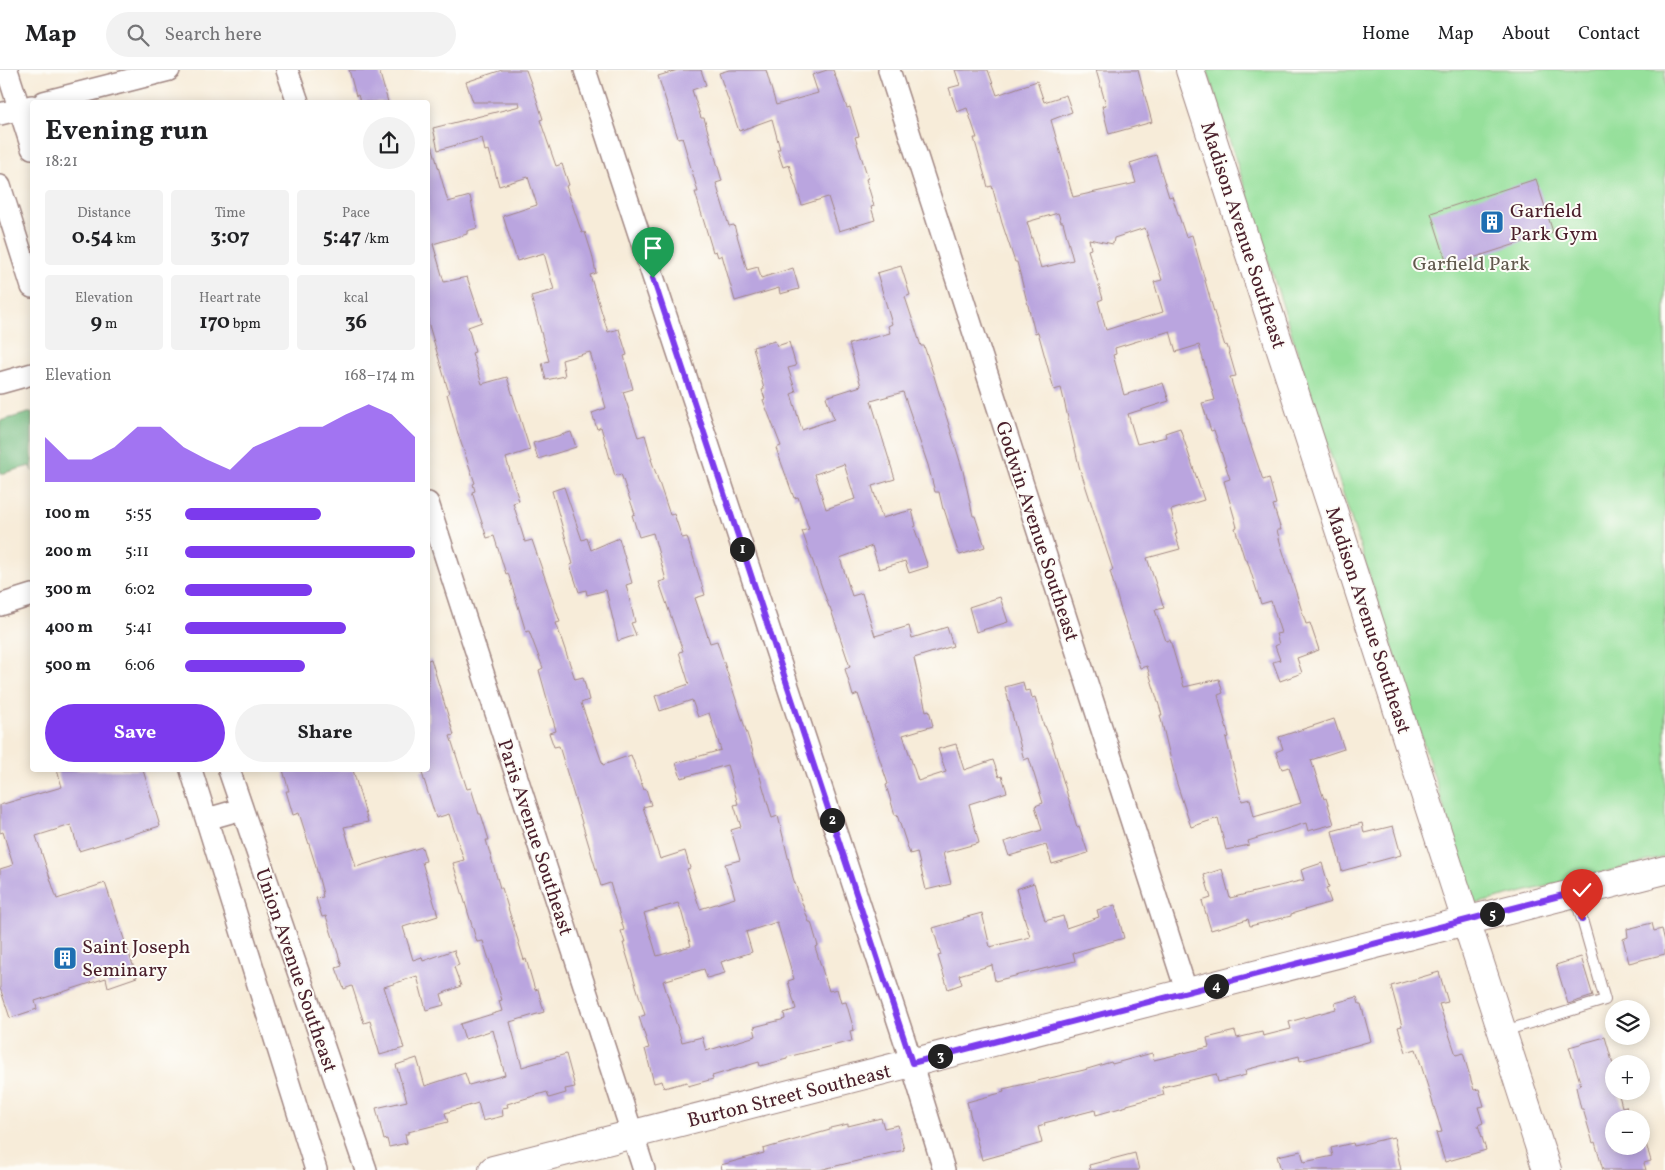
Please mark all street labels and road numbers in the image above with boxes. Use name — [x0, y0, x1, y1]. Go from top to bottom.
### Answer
street label: Madison Avenue Southeast — [1192, 118, 1292, 353]
street label: Godwin Avenue Southeast — [987, 418, 1085, 645]
street label: Madison Avenue Southeast — [1317, 503, 1417, 738]
street label: Paris Avenue Southeast — [489, 736, 579, 939]
street label: Union Avenue Southeast — [247, 865, 343, 1077]
street label: Burton Street Southeast — [685, 1058, 894, 1136]

